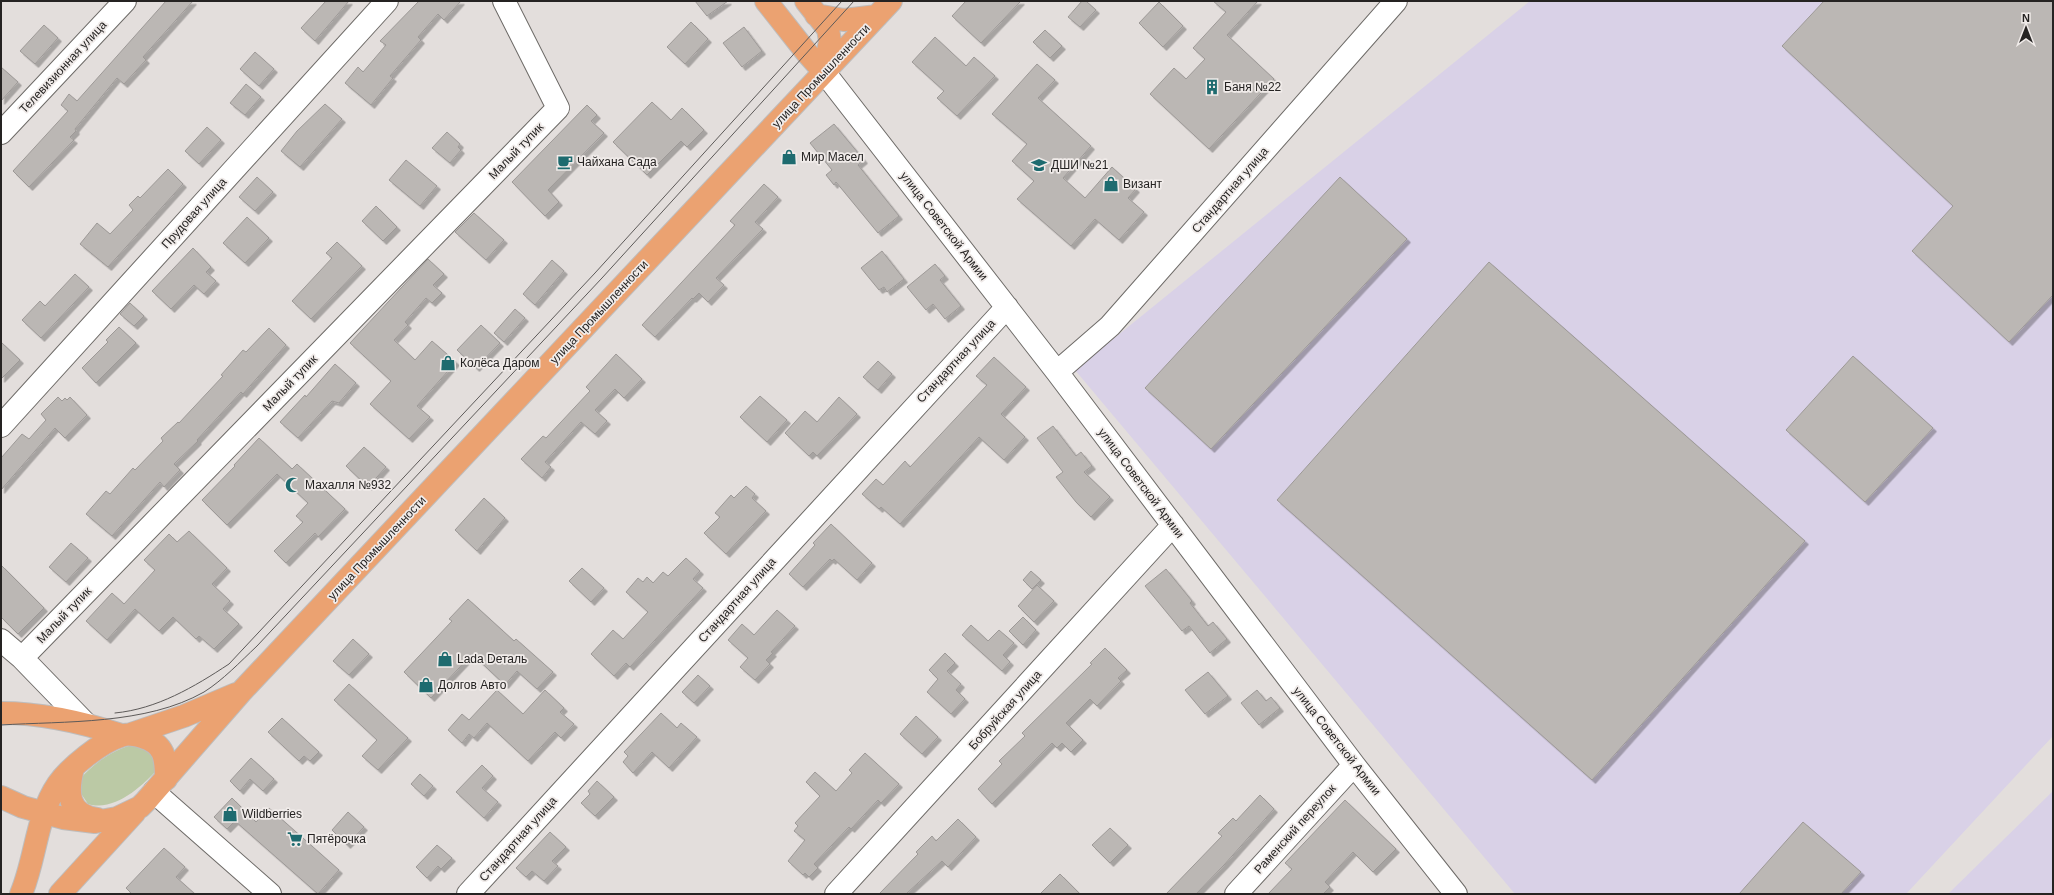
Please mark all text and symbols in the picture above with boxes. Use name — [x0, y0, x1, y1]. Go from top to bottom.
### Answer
north arrow — [2006, 8, 2046, 48]
text: N — [2022, 12, 2030, 24]
street label: Телевизионная улица — [17, 18, 110, 116]
street label: улица Промышленности — [769, 21, 873, 131]
building icon: Баня №22 — [1203, 78, 1221, 96]
place label: Баня №22 — [1224, 80, 1282, 94]
street label: Малый тупик — [486, 120, 547, 182]
street label: Стандартная улица — [1189, 144, 1271, 236]
shop icon: Мир Масел — [780, 148, 798, 166]
place label: Мир Масел — [801, 150, 864, 164]
cafe icon: Чайхана Сада — [556, 153, 574, 171]
place label: Чайхана Сада — [577, 155, 657, 169]
school or university icon: ДШИ №21 — [1030, 156, 1048, 174]
place label: ДШИ №21 — [1051, 158, 1109, 172]
street label: улица Советской Армии — [897, 169, 991, 283]
street label: Прудовая улица — [159, 175, 230, 251]
shop icon: Визант — [1102, 175, 1120, 193]
place label: Визант — [1123, 177, 1163, 191]
street label: улица Промышленности — [547, 257, 651, 367]
street label: Стандартная улица — [914, 316, 999, 406]
street label: Малый тупик — [260, 352, 321, 414]
shop icon: Колёса Даром — [439, 354, 457, 372]
place label: Колёса Даром — [460, 356, 539, 370]
street label: улица Советской Армии — [1095, 425, 1187, 541]
mosque icon: Махалля №932 — [284, 476, 302, 494]
place label: Махалля №932 — [305, 478, 391, 492]
street label: улица Промышленности — [325, 493, 429, 603]
street label: Стандартная улица — [695, 555, 779, 645]
street label: Малый тупик — [34, 584, 95, 646]
shop icon: Lada Dеталь — [436, 650, 454, 668]
place label: Lada Dеталь — [457, 652, 527, 666]
street label: Бобруйская улица — [966, 667, 1044, 752]
shop icon: Долгов Авто — [417, 676, 435, 694]
place label: Долгов Авто — [438, 678, 507, 692]
street label: улица Советской Армии — [1290, 684, 1384, 798]
street label: Раменский переулок — [1251, 781, 1339, 876]
street label: Стандартная улица — [476, 794, 560, 884]
shop icon: Wildberries — [221, 805, 239, 823]
place label: Wildberries — [242, 807, 302, 821]
supermarket icon: Пятёрочка — [286, 830, 304, 848]
place label: Пятёрочка — [307, 832, 366, 846]

